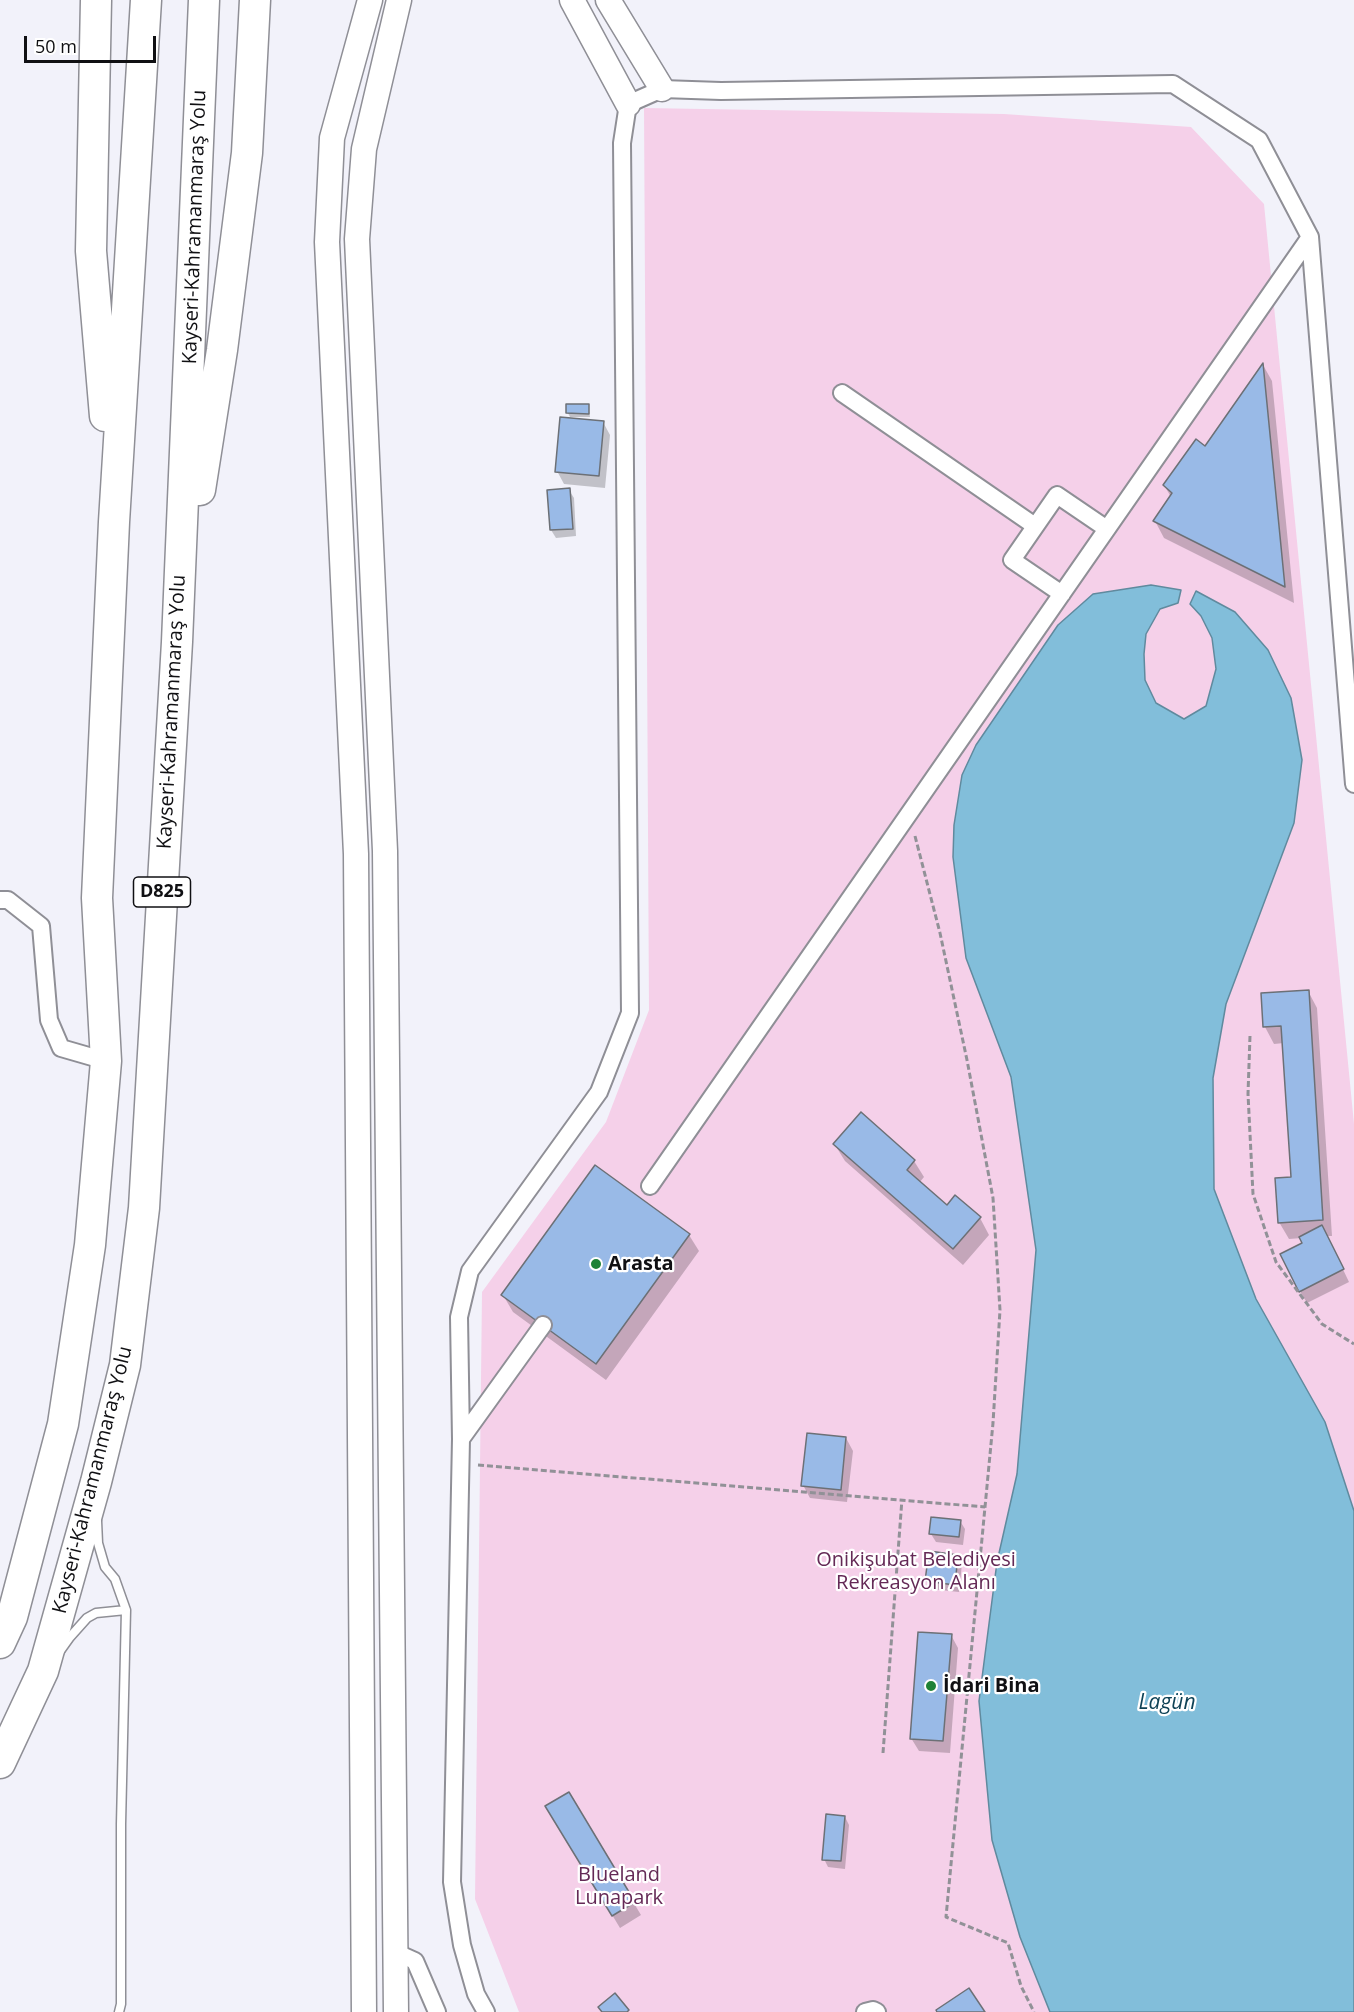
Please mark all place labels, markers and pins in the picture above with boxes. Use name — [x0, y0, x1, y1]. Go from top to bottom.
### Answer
place label: Arasta — [608, 1252, 674, 1276]
marker: Arasta — [589, 1257, 603, 1271]
place label: İdari Bina — [943, 1674, 1040, 1698]
marker: İdari Bina — [924, 1679, 938, 1693]

